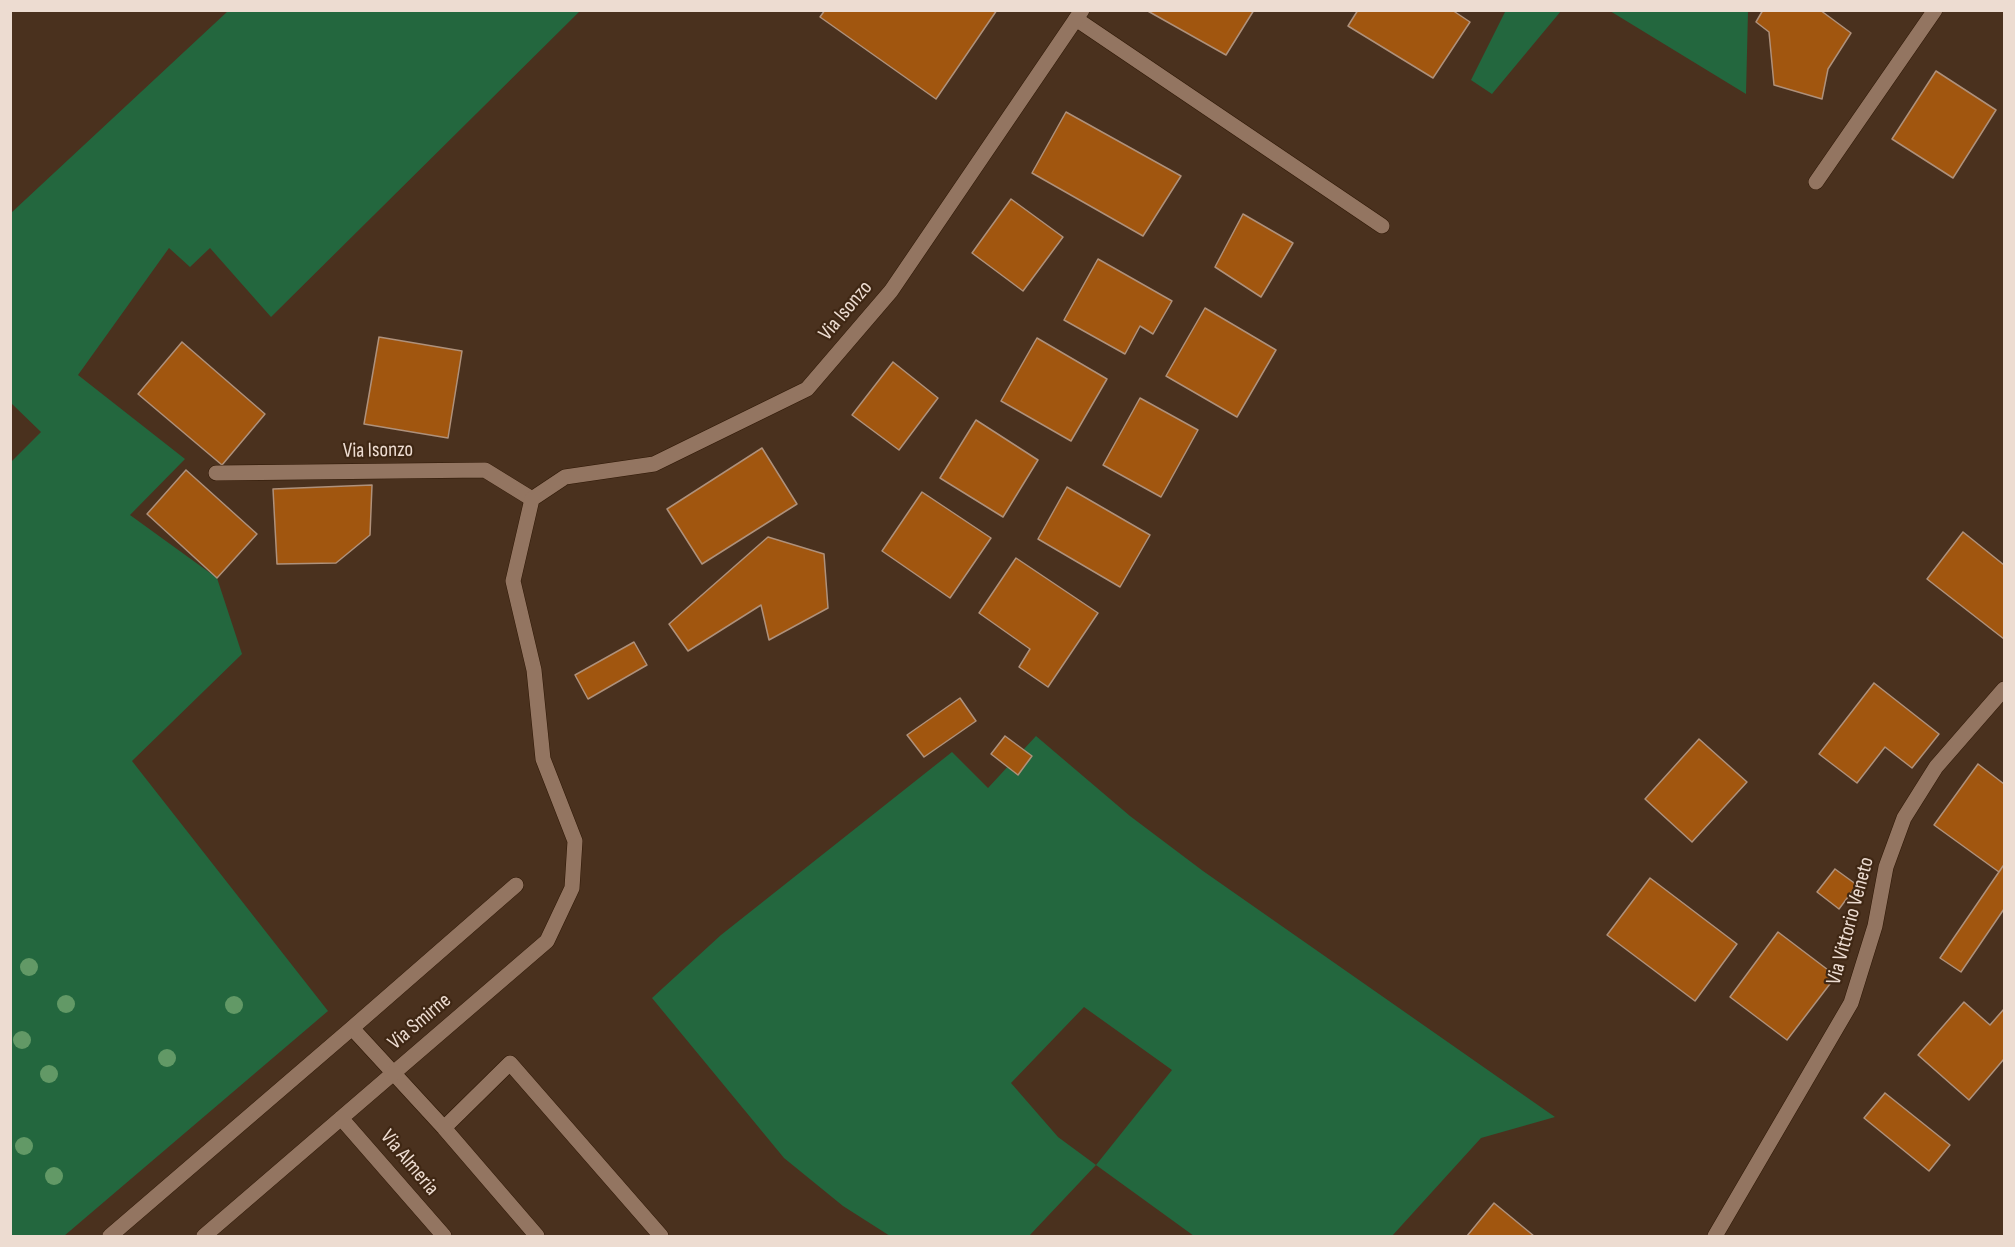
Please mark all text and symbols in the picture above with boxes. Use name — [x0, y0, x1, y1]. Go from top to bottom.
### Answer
street label: Via Isonzo — [814, 276, 878, 346]
street label: Via Isonzo — [343, 438, 413, 464]
street label: Via Vittorio Veneto — [1822, 854, 1880, 988]
street label: Via Smirne — [383, 988, 457, 1056]
street label: Via Almeria — [374, 1125, 444, 1201]

